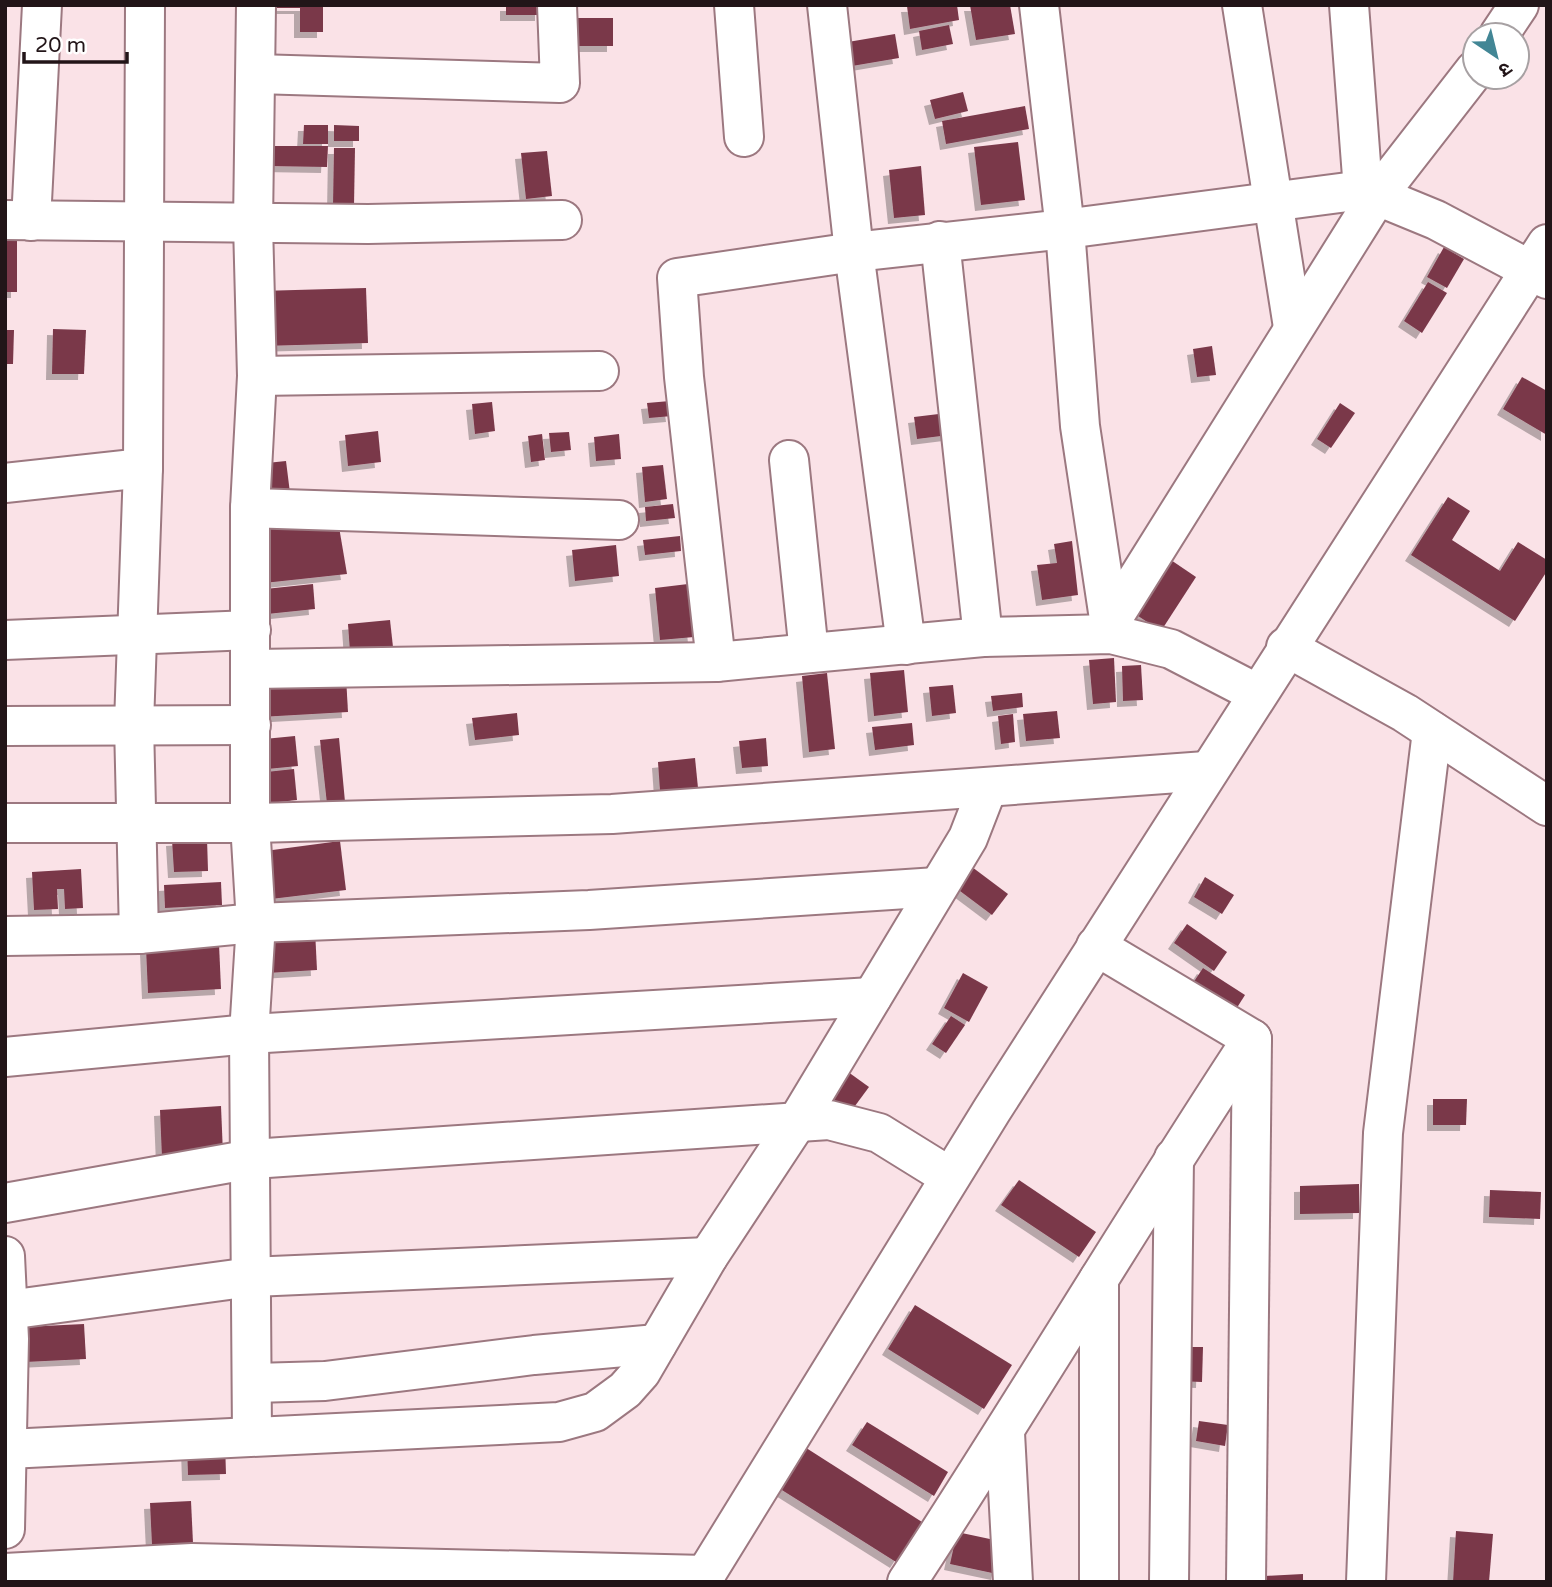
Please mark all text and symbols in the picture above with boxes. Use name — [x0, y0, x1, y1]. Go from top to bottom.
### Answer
scale bar — [24, 21, 128, 65]
north arrow — [1461, 21, 1531, 91]
text: 20 m — [35, 33, 86, 58]
text: उ — [1494, 57, 1516, 82]

